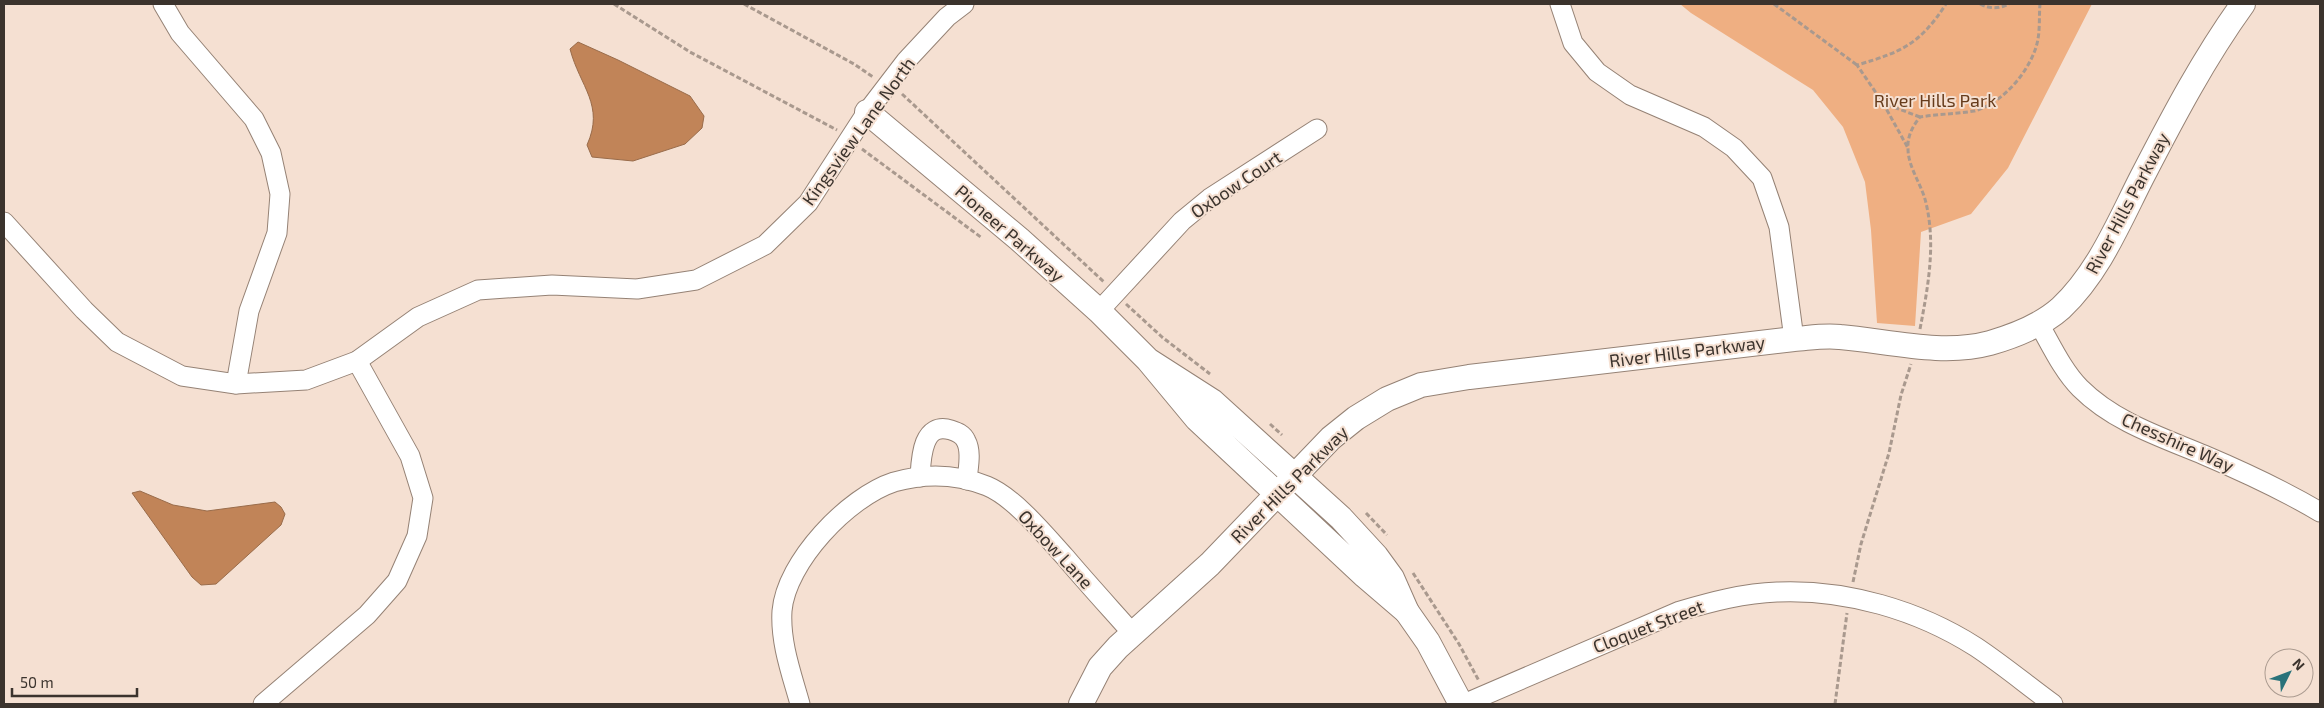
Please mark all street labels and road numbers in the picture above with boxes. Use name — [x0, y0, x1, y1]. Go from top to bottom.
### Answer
street label: Kingsview Lane North — [797, 53, 919, 209]
street label: River Hills Parkway — [2080, 128, 2174, 277]
street label: Oxbow Court — [1186, 145, 1286, 223]
street label: Pioneer Parkway — [951, 180, 1069, 287]
street label: River Hills Parkway — [1608, 330, 1767, 371]
street label: Chesshire Way — [2119, 407, 2238, 477]
street label: River Hills Parkway — [1226, 420, 1353, 547]
street label: Oxbow Lane — [1014, 505, 1098, 593]
street label: Cloquet Street — [1589, 595, 1707, 657]

